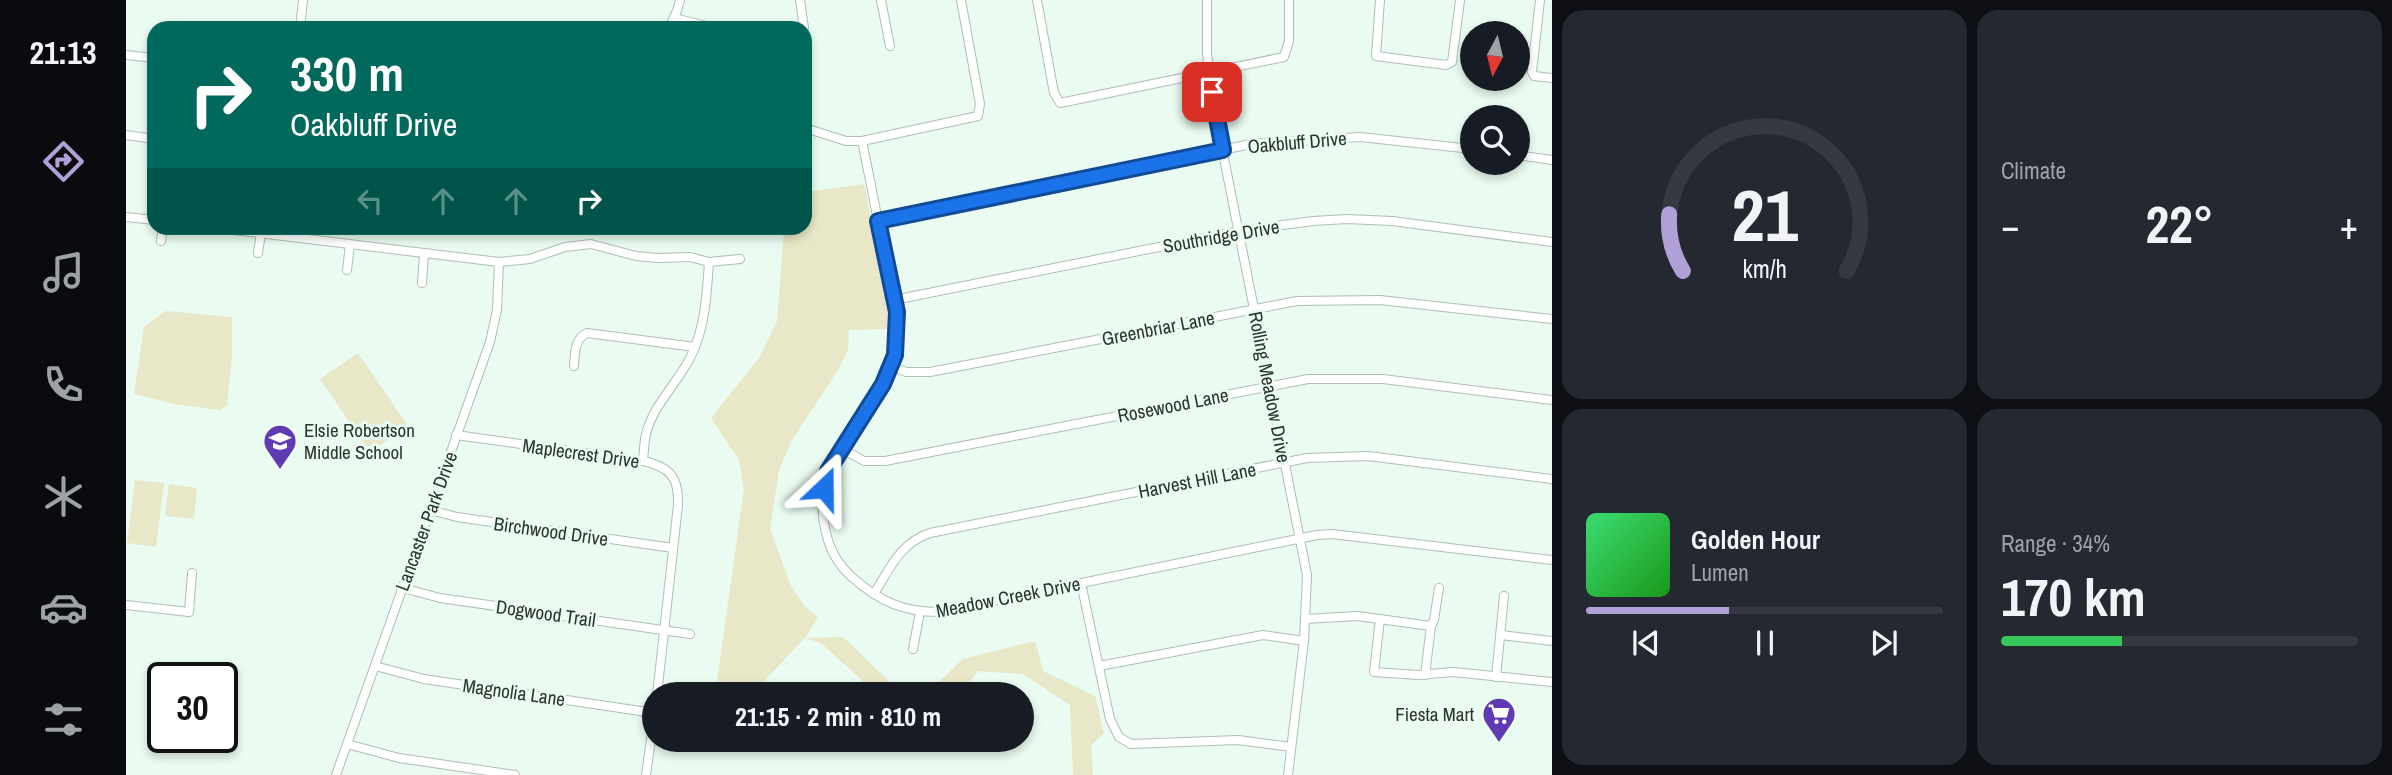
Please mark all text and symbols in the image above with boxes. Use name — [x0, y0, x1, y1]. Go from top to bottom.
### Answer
north arrow — [1460, 21, 1530, 91]
map controls — [1460, 21, 1530, 175]
text: 21:13 — [29, 31, 97, 74]
text: 330 m — [290, 40, 404, 106]
icon: right — [175, 49, 266, 140]
pin — [1182, 62, 1242, 122]
icon: arrive — [1193, 73, 1231, 111]
text: Oakbluff Drive — [290, 103, 457, 146]
button: search — [1460, 105, 1530, 175]
street label: Oakbluff Drive — [1246, 125, 1348, 159]
icon: directions — [39, 137, 88, 186]
text: Climate — [2001, 155, 2066, 186]
text: 21 — [1731, 166, 1798, 264]
icon: left — [351, 182, 389, 220]
icon: ahead — [424, 182, 462, 220]
icon: ahead — [497, 182, 535, 220]
icon: right — [570, 182, 608, 220]
text: 22° — [2145, 189, 2214, 259]
text: − — [2001, 200, 2019, 251]
text: + — [2340, 200, 2358, 251]
street label: Southridge Drive — [1161, 213, 1281, 259]
icon: music — [39, 248, 88, 297]
text: km/h — [1742, 251, 1787, 285]
street label: Greenbriar Lane — [1099, 304, 1217, 352]
street label: Rolling Meadow Drive — [1243, 309, 1297, 465]
icon: phone — [39, 360, 88, 409]
street label: Rosewood Lane — [1115, 381, 1231, 429]
place label: Elsie Robertson Middle School — [304, 417, 415, 465]
school or university icon: Elsie Robertson Middle School — [261, 422, 299, 471]
street label: Maplecrest Drive — [521, 432, 641, 474]
street label: Lancaster Park Drive — [389, 448, 463, 594]
position arrow — [787, 451, 861, 525]
street label: Harvest Hill Lane — [1136, 456, 1258, 504]
icon: climate — [39, 472, 88, 521]
street label: Birchwood Drive — [492, 510, 610, 552]
text: Golden Hour — [1691, 522, 1820, 557]
text: Range · 34% — [2001, 528, 2110, 559]
text: Lumen — [1691, 557, 1749, 588]
text: 170 km — [2001, 562, 2146, 632]
street label: Meadow Creek Drive — [934, 570, 1082, 624]
icon: car — [39, 583, 88, 632]
street label: Dogwood Trail — [494, 593, 598, 633]
icon: previous — [1627, 624, 1665, 662]
icon: pause — [1746, 624, 1784, 662]
icon: next — [1865, 624, 1903, 662]
speed limit sign: 30 — [147, 662, 238, 753]
street label: Magnolia Lane — [461, 672, 567, 712]
icon: filters — [39, 695, 88, 744]
supermarket icon: Fiesta Mart — [1480, 695, 1518, 744]
text: 21:15 · 2 min · 810 m — [735, 699, 941, 734]
place label: Fiesta Mart — [1395, 701, 1475, 727]

